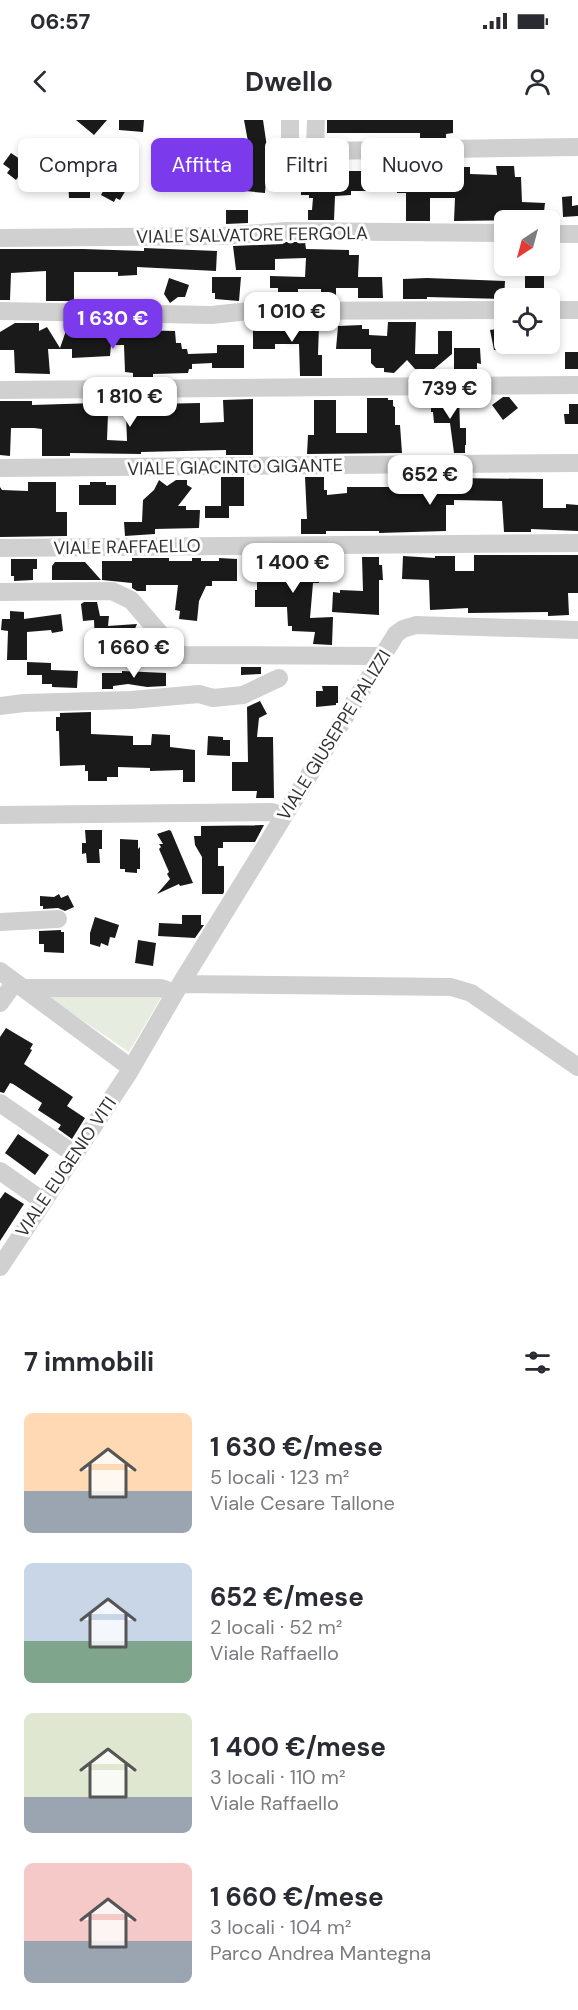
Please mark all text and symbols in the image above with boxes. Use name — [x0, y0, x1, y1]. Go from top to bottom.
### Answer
text: 06:57 — [30, 7, 90, 36]
text: Dwello — [245, 64, 333, 99]
icon: back — [24, 65, 57, 98]
icon: person — [521, 65, 554, 98]
chip: Compra — [18, 138, 139, 192]
chip: Affitta — [151, 138, 253, 192]
chip: Filtri — [265, 138, 349, 192]
chip: Nuovo — [361, 138, 464, 192]
north arrow — [494, 210, 560, 276]
map controls — [494, 210, 560, 354]
street label: VIALE SALVATORE FERGOLA — [136, 221, 368, 249]
button: locate — [494, 288, 560, 354]
pin: 1 010 € — [237, 292, 347, 343]
text: 1 010 € — [258, 298, 326, 324]
pin: 1 630 € — [58, 299, 168, 350]
text: 1 630 € — [77, 305, 149, 331]
pin: 739 € — [408, 369, 492, 420]
text: 739 € — [422, 375, 478, 401]
pin: 1 810 € — [75, 377, 185, 428]
text: 1 810 € — [97, 383, 163, 409]
street label: VIALE GIACINTO GIGANTE — [127, 453, 343, 481]
pin: 652 € — [388, 455, 472, 506]
text: 652 € — [402, 461, 458, 487]
street label: VIALE RAFFAELLO — [53, 534, 201, 560]
pin: 1 400 € — [238, 543, 348, 594]
text: 1 400 € — [256, 549, 330, 575]
pin: 1 660 € — [79, 628, 189, 679]
text: 1 660 € — [98, 634, 170, 660]
street label: VIALE GIUSEPPE PALIZZI — [272, 645, 396, 825]
street label: VIALE EUGENIO VITI — [10, 1092, 122, 1242]
text: 7 immobili — [24, 1345, 154, 1379]
icon: filters — [521, 1346, 554, 1379]
text: 1 630 €/mese — [210, 1430, 383, 1464]
icon: home — [72, 1437, 144, 1509]
text: 5 locali · 123 m² — [210, 1464, 349, 1490]
text: Viale Cesare Tallone — [210, 1490, 395, 1516]
text: 652 €/mese — [210, 1580, 364, 1614]
icon: home — [72, 1587, 144, 1659]
text: 2 locali · 52 m² — [210, 1614, 342, 1640]
text: Viale Raffaello — [210, 1640, 339, 1666]
text: 1 400 €/mese — [210, 1730, 386, 1764]
icon: home — [72, 1737, 144, 1809]
text: 3 locali · 110 m² — [210, 1764, 346, 1790]
text: Viale Raffaello — [210, 1790, 339, 1816]
text: 1 660 €/mese — [210, 1880, 384, 1914]
icon: home — [72, 1887, 144, 1959]
text: 3 locali · 104 m² — [210, 1914, 351, 1940]
text: Parco Andrea Mantegna — [210, 1940, 431, 1966]

